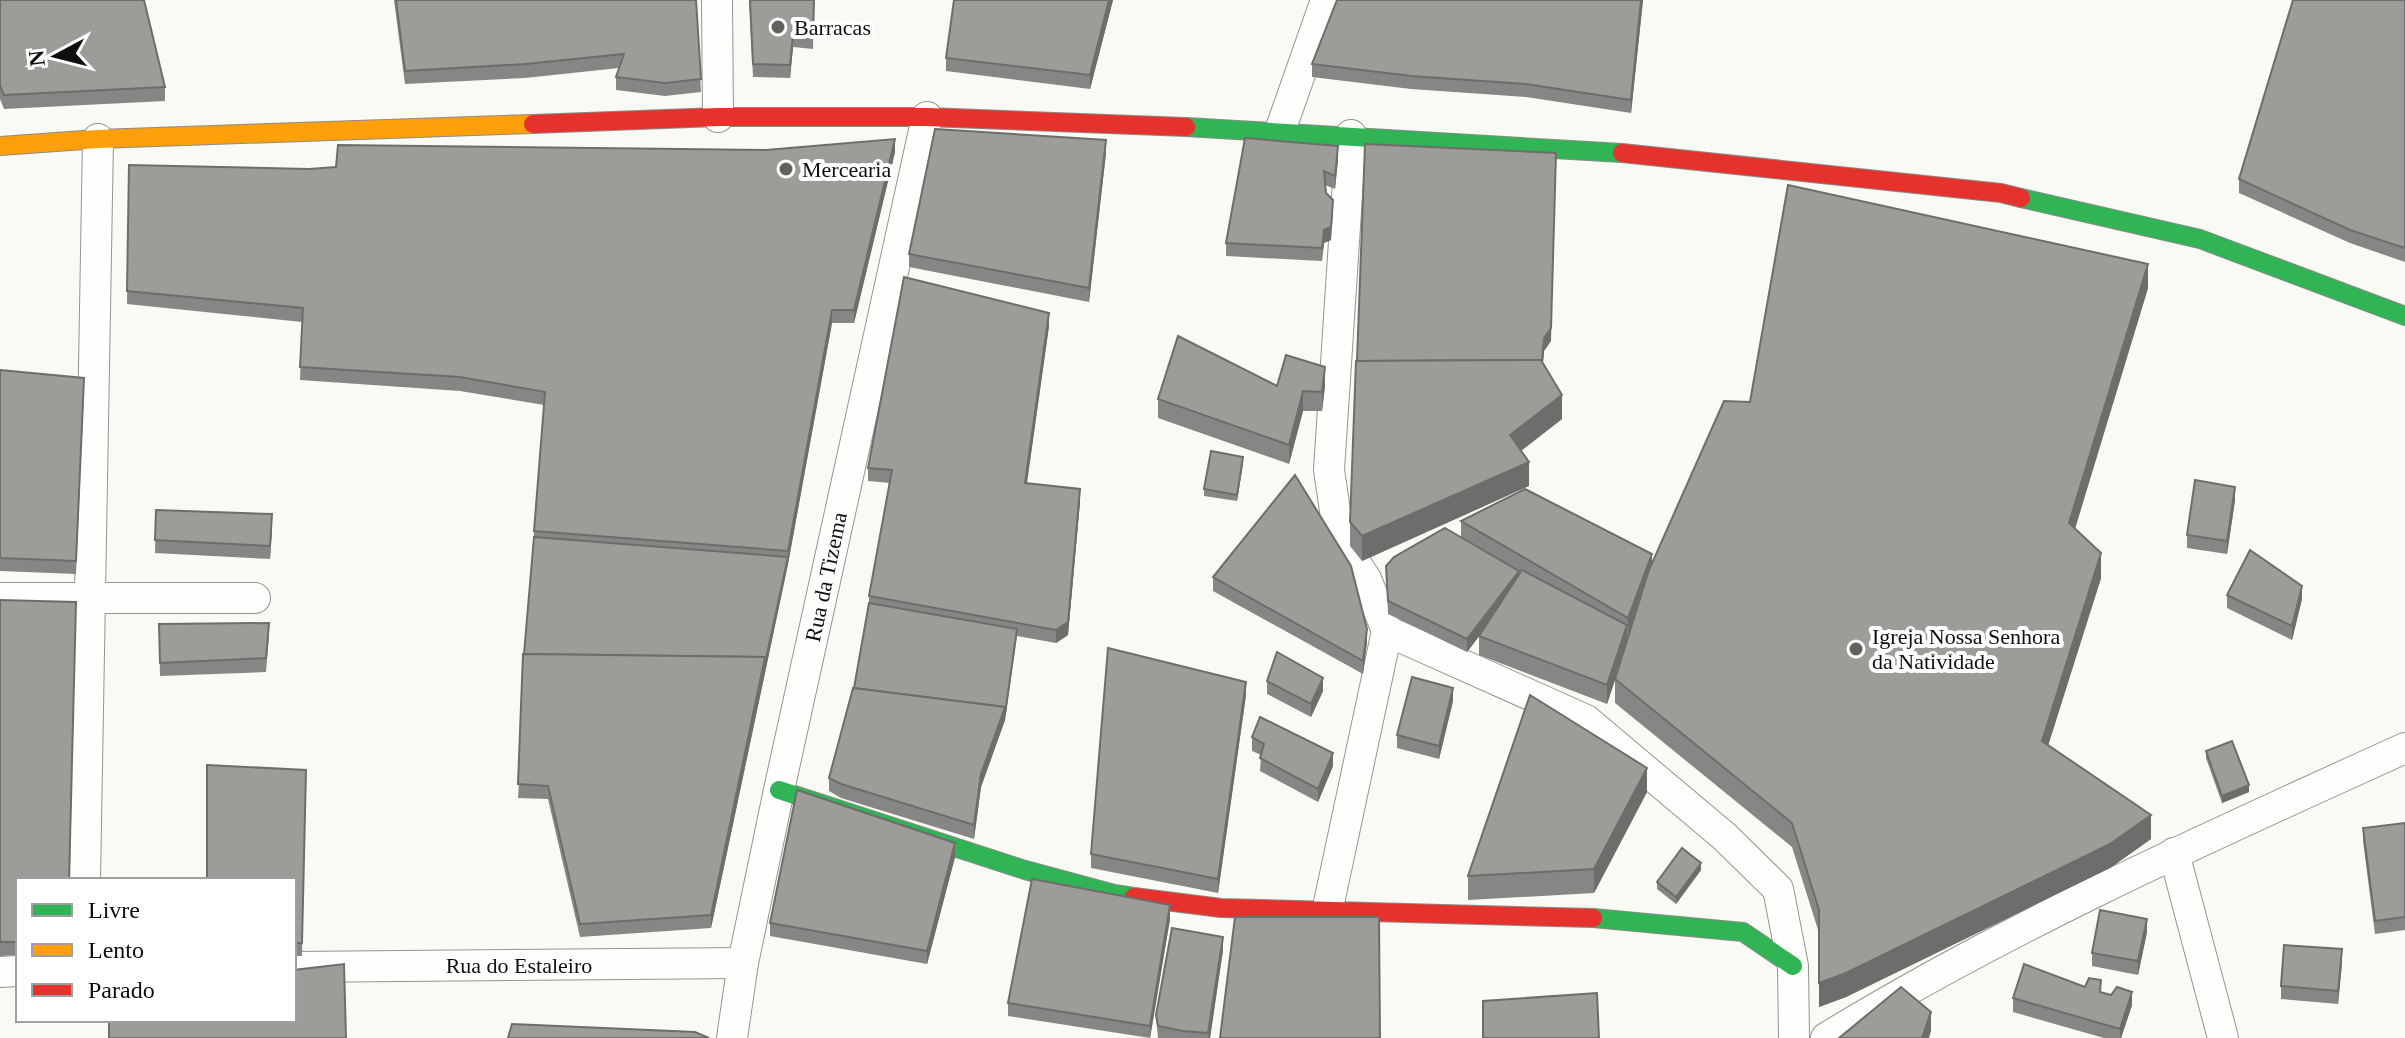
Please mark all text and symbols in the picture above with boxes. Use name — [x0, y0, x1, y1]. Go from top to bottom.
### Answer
place label: Barracas — [794, 15, 871, 40]
north arrow — [16, 16, 96, 96]
marker: Barracas — [769, 18, 787, 36]
text: N — [23, 49, 50, 68]
place label: Mercearia — [802, 157, 891, 182]
marker: Mercearia — [777, 160, 795, 178]
street label: Rua da Tizema — [800, 510, 852, 644]
place label: Igreja Nossa Senhora da Natividade — [1872, 624, 2060, 674]
marker: Igreja Nossa Senhora da Natividade — [1847, 640, 1865, 658]
legend — [16, 878, 296, 1022]
text: Livre — [88, 897, 140, 923]
text: Lento — [88, 937, 144, 963]
street label: Rua do Estaleiro — [446, 953, 592, 978]
text: Parado — [88, 977, 155, 1003]

